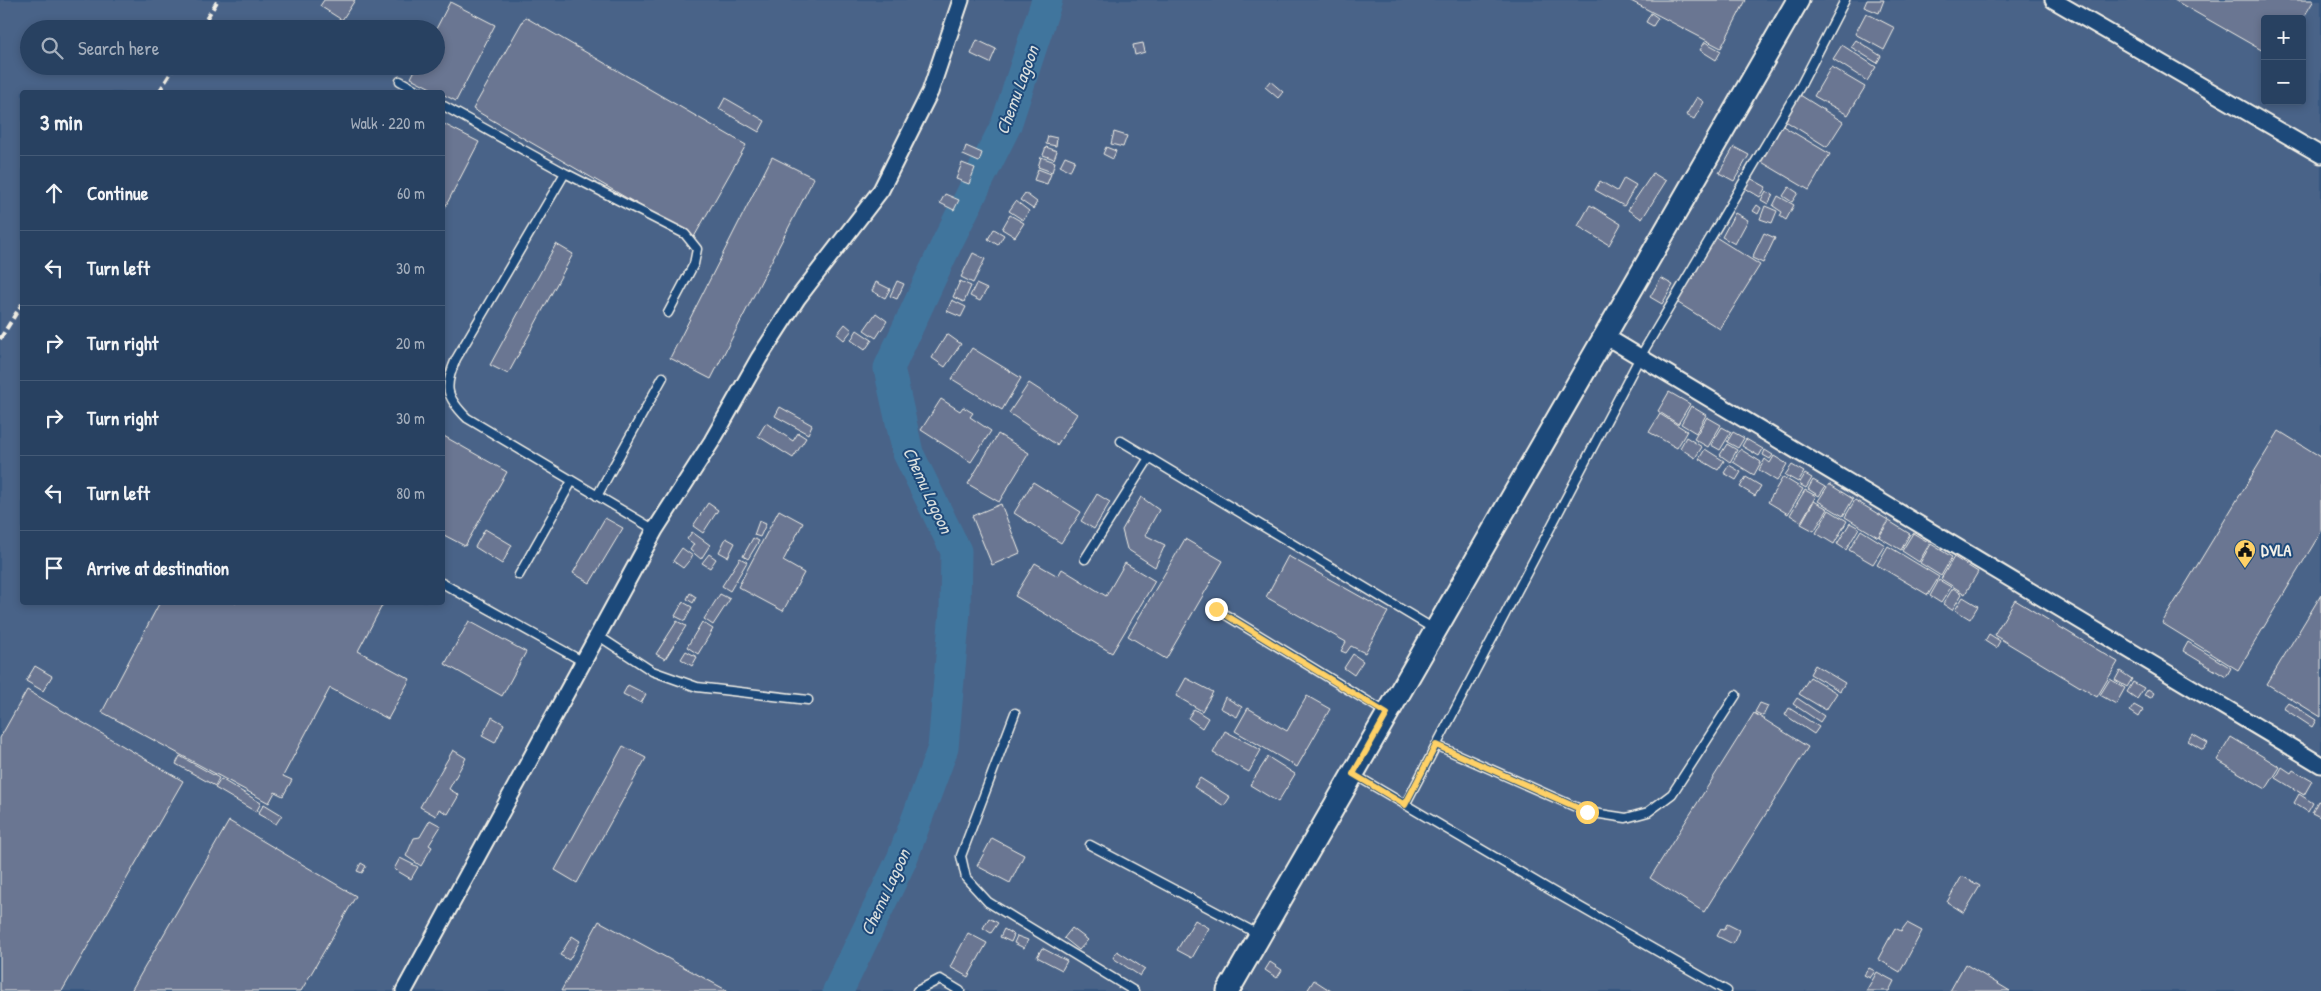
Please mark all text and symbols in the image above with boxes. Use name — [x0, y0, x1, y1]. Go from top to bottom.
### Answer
map controls — [2261, 15, 2306, 105]
button: + — [2261, 15, 2306, 60]
search box — [20, 20, 445, 75]
icon: search — [38, 34, 66, 62]
text: Search here — [78, 35, 159, 61]
water label: Chemu Lagoon — [989, 40, 1045, 138]
button: − — [2261, 60, 2306, 105]
text: 3 min — [40, 108, 83, 137]
text: Walk · 220 m — [351, 112, 425, 134]
icon: ahead — [40, 179, 68, 207]
text: Continue — [87, 180, 148, 206]
text: 60 m — [397, 182, 425, 204]
icon: left — [40, 254, 68, 282]
text: Turn left — [87, 255, 150, 281]
text: 30 m — [396, 257, 425, 279]
icon: right — [40, 329, 68, 357]
text: Turn right — [87, 330, 158, 356]
text: 20 m — [396, 332, 425, 354]
icon: right — [40, 404, 68, 432]
text: Turn right — [87, 405, 158, 431]
text: 30 m — [396, 407, 425, 429]
water label: Chemu Lagoon — [897, 443, 960, 539]
icon: left — [40, 479, 68, 507]
text: Turn left — [87, 480, 150, 506]
text: 80 m — [396, 482, 425, 504]
public building icon: DVLA — [2233, 538, 2257, 569]
place label: DVLA — [2261, 539, 2292, 561]
icon: arrive — [40, 554, 68, 582]
text: Arrive at destination — [87, 555, 229, 581]
route end — [1205, 598, 1228, 621]
route start — [1576, 801, 1599, 824]
water label: Chemu Lagoon — [854, 843, 917, 939]

